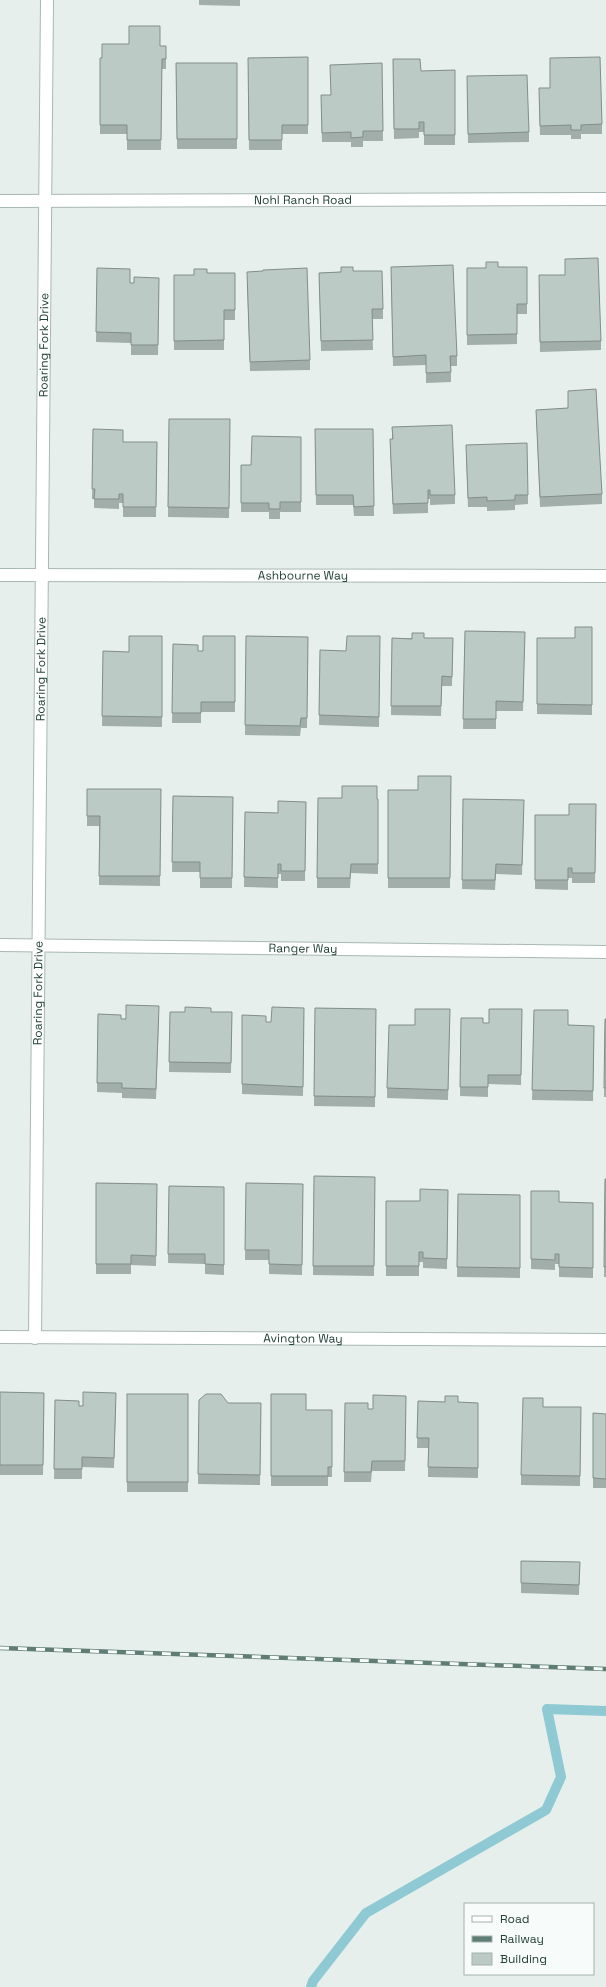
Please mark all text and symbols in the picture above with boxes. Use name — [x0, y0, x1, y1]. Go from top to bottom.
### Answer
street label: Nohl Ranch Road — [254, 192, 352, 208]
street label: Roaring Fork Drive — [35, 293, 52, 397]
street label: Ashbourne Way — [258, 567, 348, 584]
street label: Roaring Fork Drive — [33, 617, 49, 721]
street label: Ranger Way — [269, 940, 337, 957]
street label: Roaring Fork Drive — [30, 941, 47, 1045]
street label: Avington Way — [263, 1330, 343, 1347]
legend — [464, 1903, 594, 1975]
text: Road — [500, 1911, 529, 1927]
text: Railway — [500, 1931, 544, 1947]
text: Building — [500, 1951, 547, 1967]

